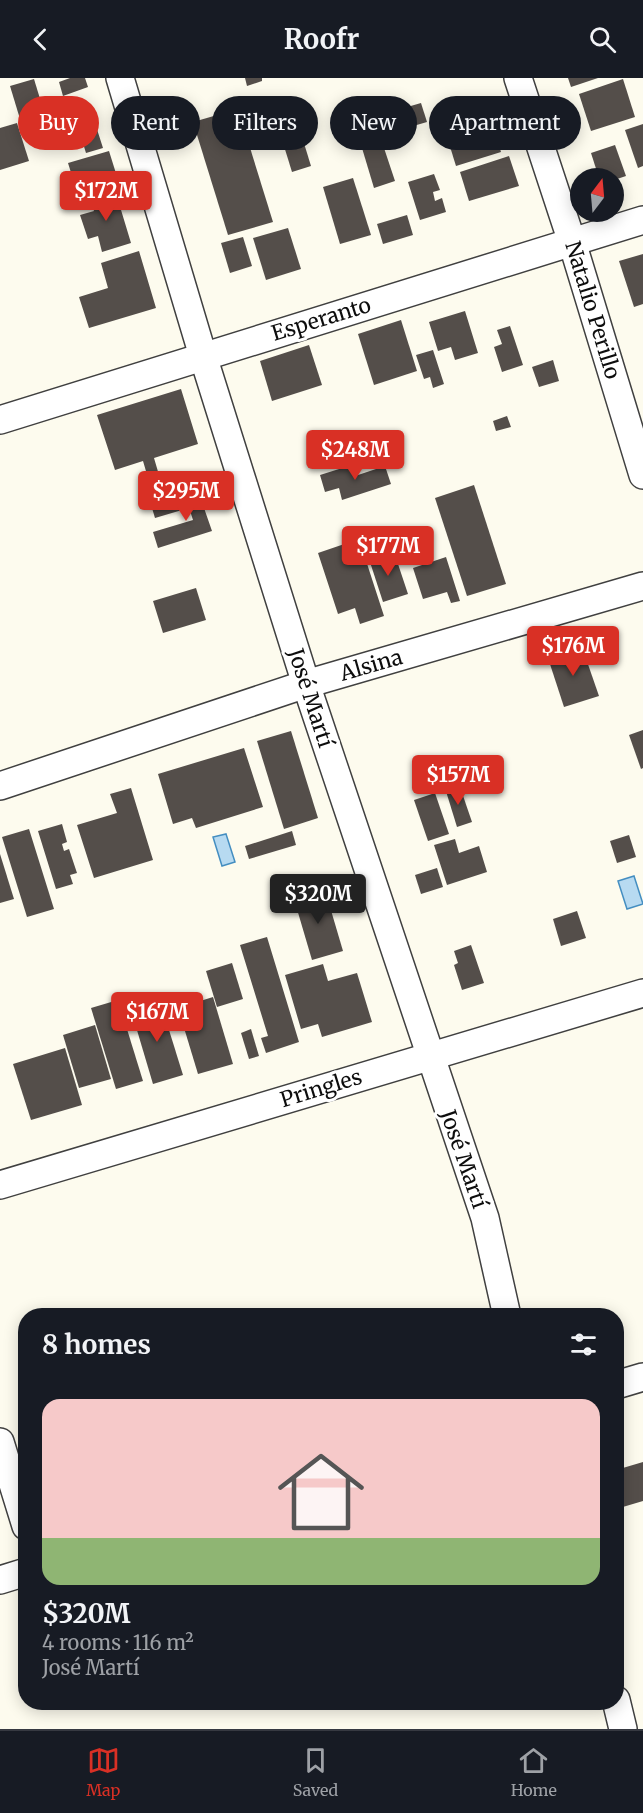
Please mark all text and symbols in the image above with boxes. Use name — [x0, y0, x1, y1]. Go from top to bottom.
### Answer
text: Roofr — [284, 22, 359, 56]
icon: back — [24, 23, 57, 56]
icon: search — [586, 23, 619, 56]
chip: Buy — [18, 96, 99, 150]
chip: Rent — [111, 96, 200, 150]
chip: Filters — [212, 96, 318, 150]
chip: New — [330, 96, 417, 150]
chip: Apartment — [429, 96, 581, 150]
north arrow — [570, 168, 624, 222]
map controls — [570, 168, 624, 222]
pin: $172M — [64, 171, 148, 222]
text: $172M — [74, 178, 138, 203]
street label: Natalio Perillo — [559, 238, 627, 382]
street label: Esperanto — [268, 291, 374, 347]
pin: $248M — [313, 430, 397, 481]
text: $248M — [320, 437, 390, 462]
pin: $295M — [144, 471, 228, 522]
text: $295M — [152, 478, 220, 503]
pin: $177M — [346, 526, 430, 577]
text: $177M — [356, 533, 420, 558]
pin: $176M — [531, 626, 615, 677]
text: $176M — [541, 633, 605, 658]
street label: Alsina — [336, 643, 405, 687]
street label: José Martí — [282, 644, 340, 752]
pin: $157M — [416, 755, 500, 806]
text: $157M — [426, 762, 490, 787]
pin: $320M — [276, 874, 360, 925]
text: $320M — [284, 881, 352, 906]
pin: $167M — [115, 992, 199, 1043]
text: $167M — [125, 999, 189, 1024]
street label: Pringles — [277, 1063, 365, 1113]
street label: José Martí — [434, 1105, 494, 1213]
text: 8 homes — [42, 1328, 151, 1361]
icon: filters — [567, 1328, 600, 1361]
icon: home — [267, 1438, 375, 1546]
text: $320M — [42, 1597, 131, 1630]
text: 4 rooms · 116 m² — [42, 1630, 194, 1655]
text: José Martí — [42, 1655, 140, 1680]
tab: Map — [86, 1744, 120, 1800]
tab: Saved — [293, 1744, 338, 1800]
tab: Home — [511, 1744, 557, 1800]

